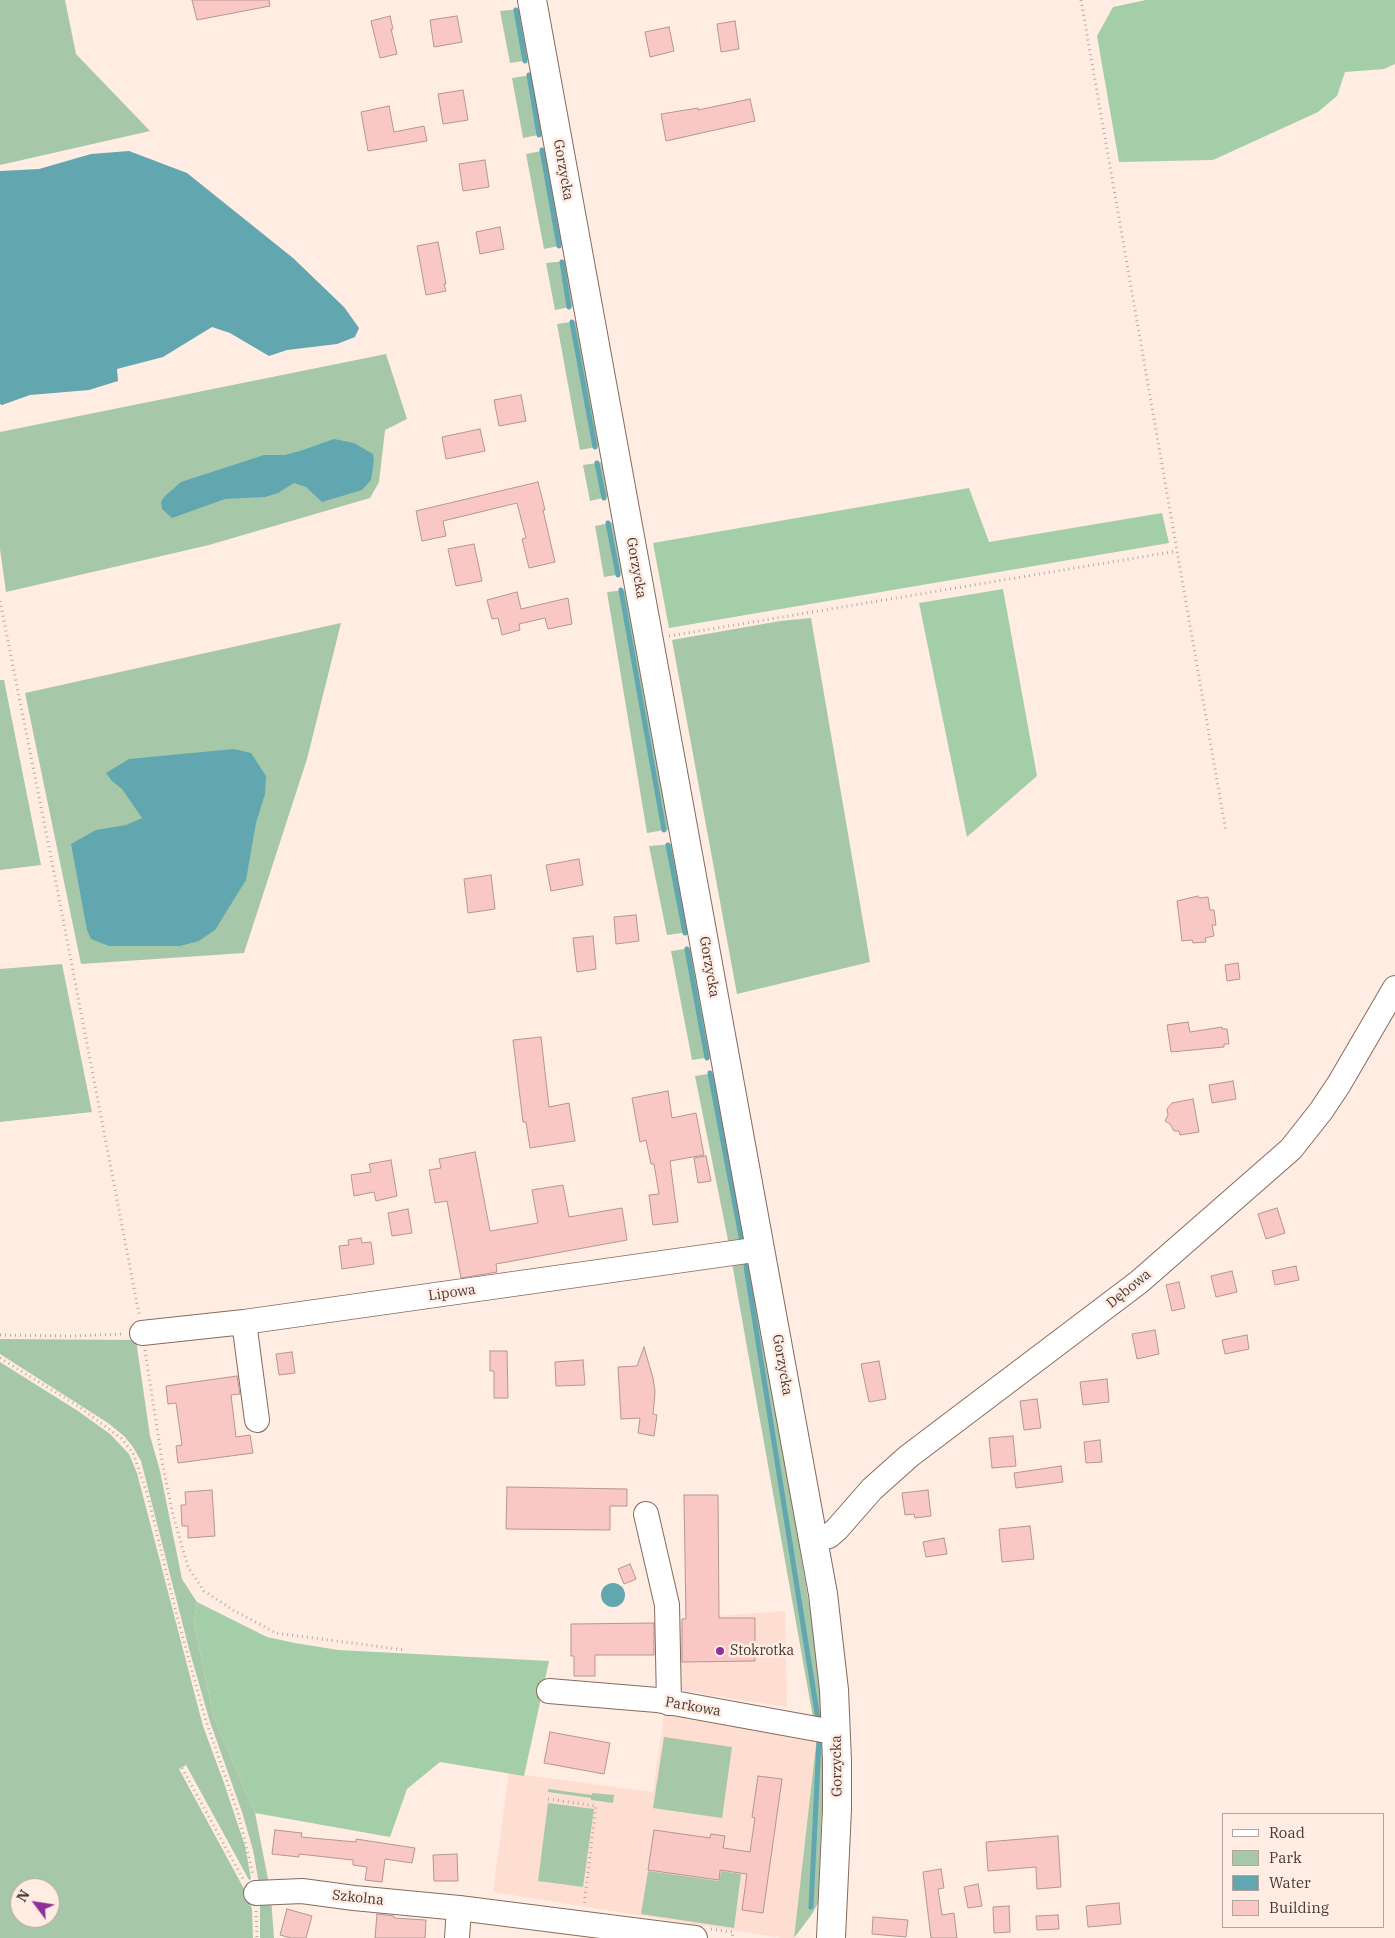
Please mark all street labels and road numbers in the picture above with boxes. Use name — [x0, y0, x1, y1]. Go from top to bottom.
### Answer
street label: Gorzycka — [549, 138, 577, 202]
street label: Gorzycka — [622, 536, 650, 600]
street label: Gorzycka — [695, 935, 723, 999]
street label: Dębowa — [1103, 1266, 1155, 1312]
street label: Lipowa — [427, 1281, 477, 1305]
street label: Gorzycka — [768, 1333, 796, 1397]
street label: Parkowa — [664, 1694, 722, 1720]
street label: Gorzycka — [828, 1735, 846, 1797]
street label: Szkolna — [331, 1887, 385, 1909]

